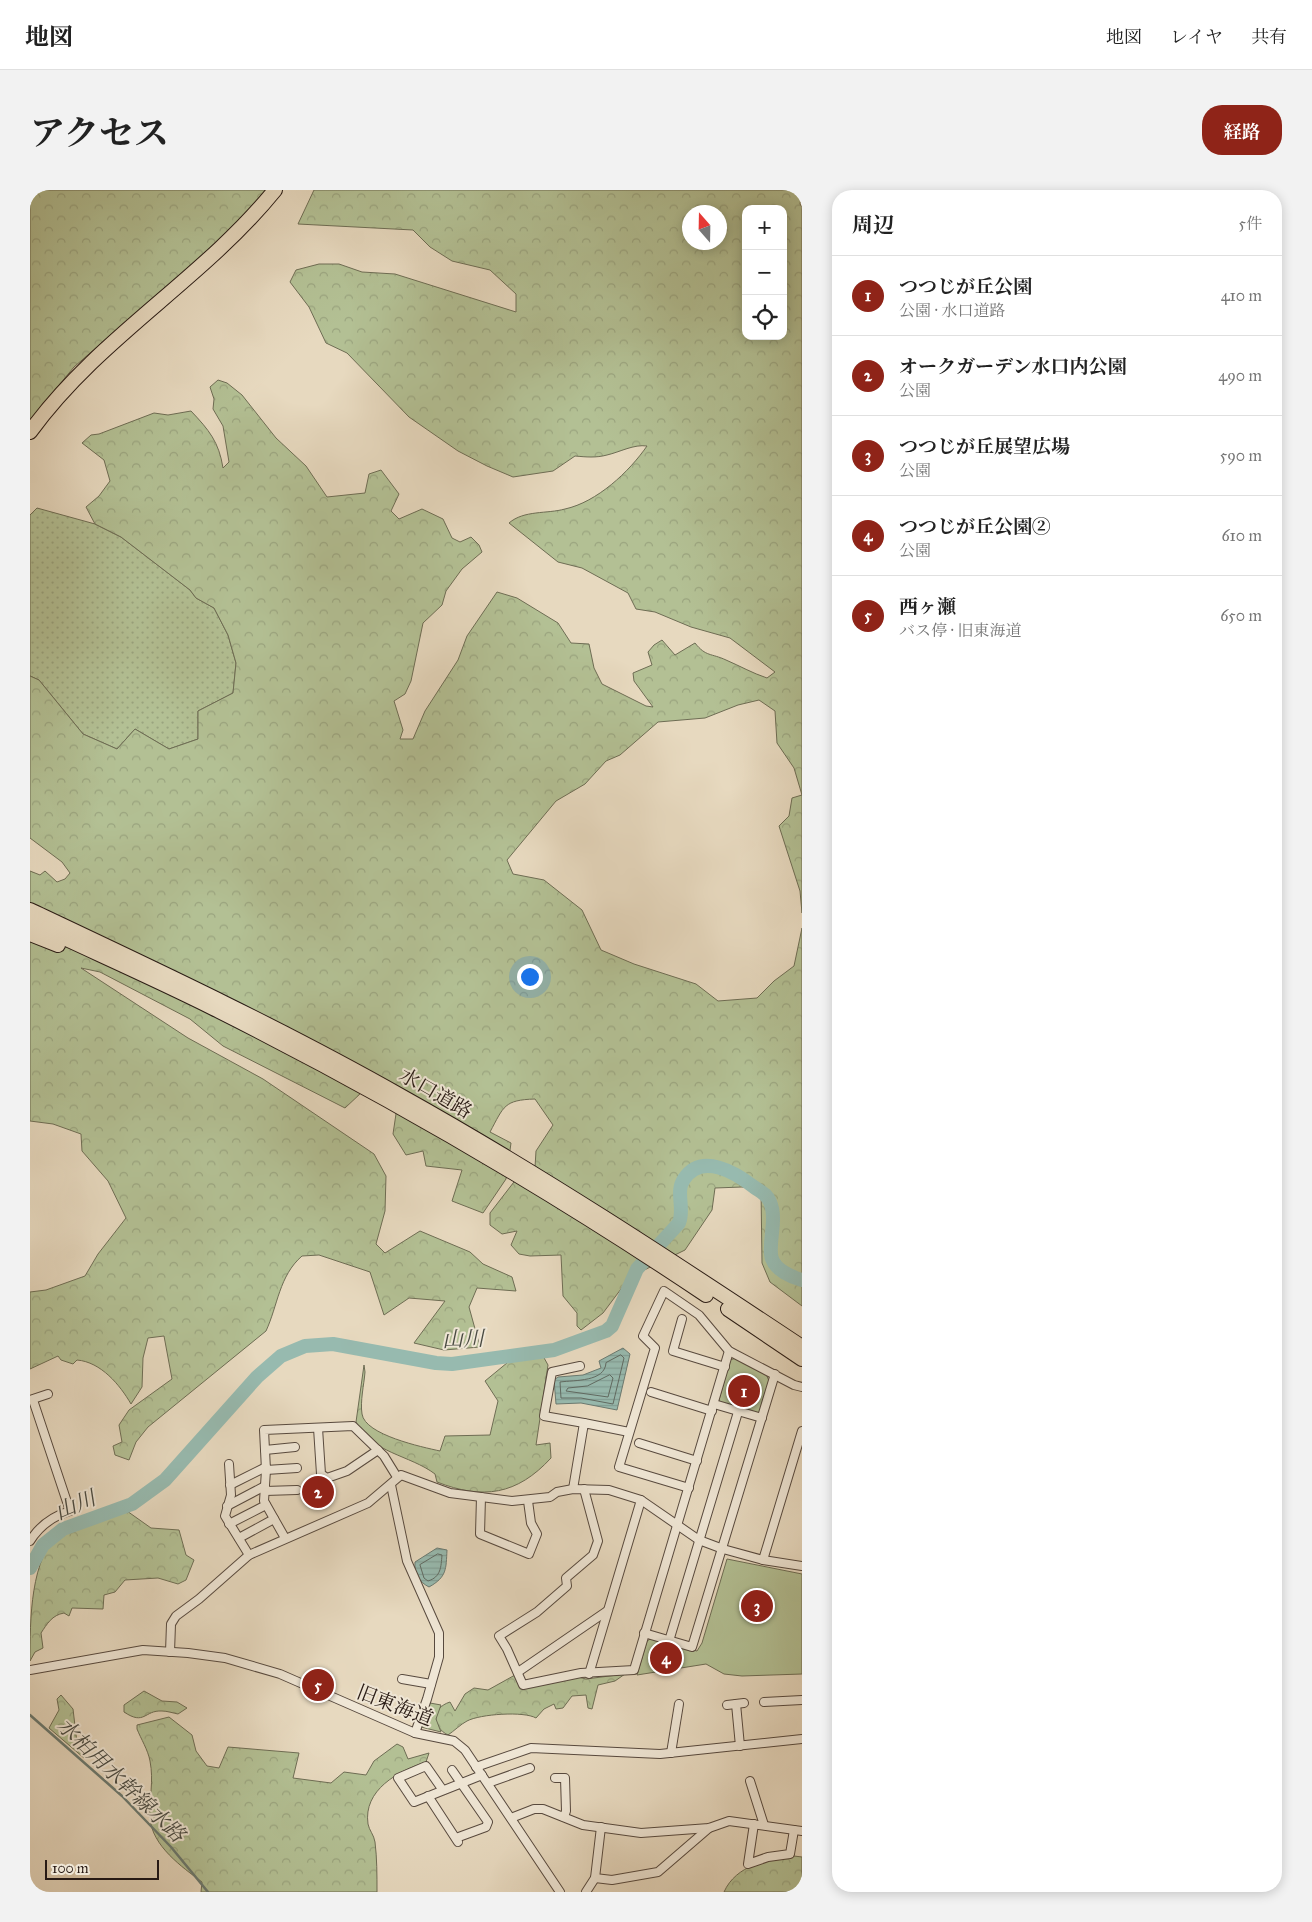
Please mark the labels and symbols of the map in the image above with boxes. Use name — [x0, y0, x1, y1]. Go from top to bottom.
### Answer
north arrow — [682, 205, 727, 250]
your location — [517, 964, 543, 990]
street label: 水口道路 — [395, 1063, 477, 1123]
water label: 山川 — [442, 1325, 486, 1353]
pin: 1 — [728, 1372, 760, 1410]
pin: 2 — [302, 1473, 334, 1511]
water label: 山川 — [51, 1484, 101, 1525]
pin: 3 — [741, 1587, 773, 1625]
pin: 4 — [650, 1639, 682, 1677]
pin: 5 — [302, 1666, 334, 1704]
street label: 旧東海道 — [353, 1679, 437, 1731]
water label: 水柏用水幹線水路 — [52, 1712, 192, 1849]
scale bar — [45, 1857, 159, 1880]

